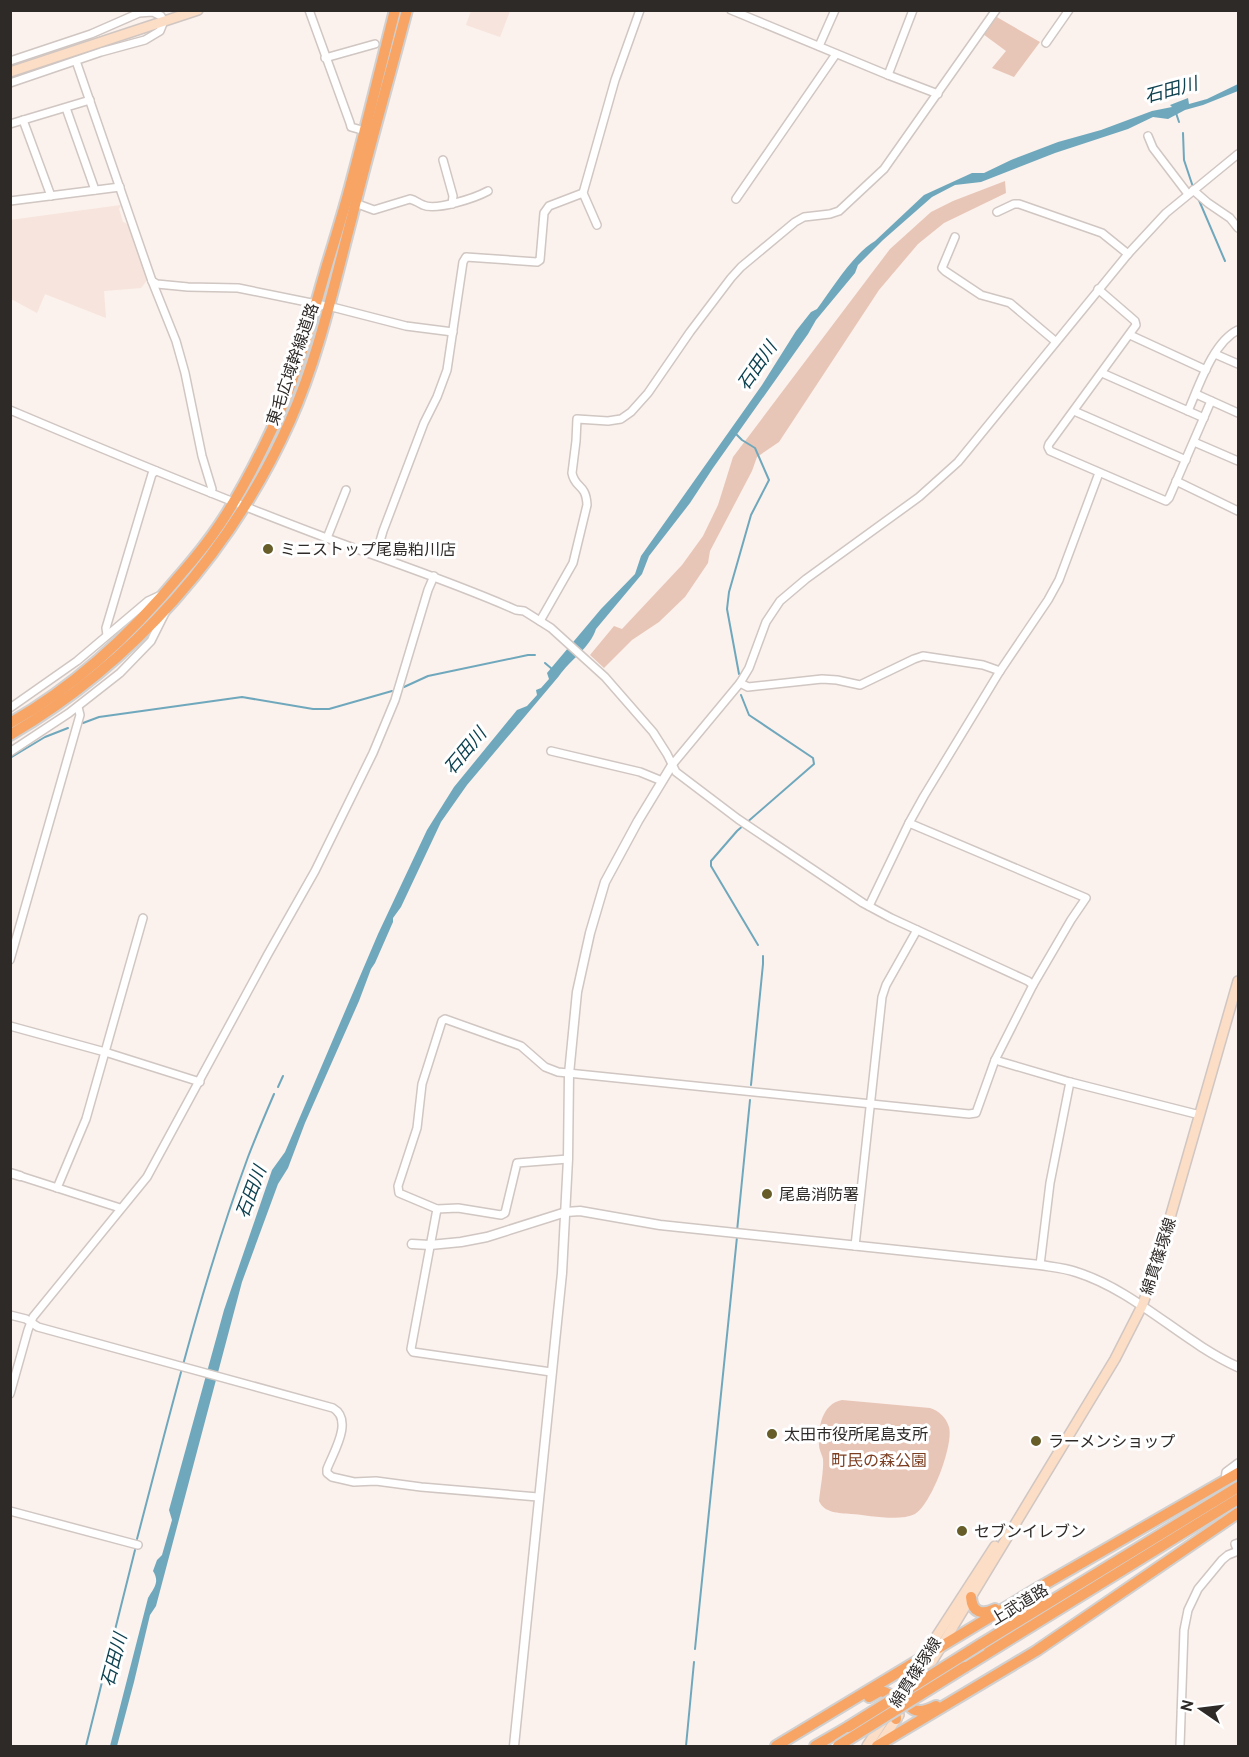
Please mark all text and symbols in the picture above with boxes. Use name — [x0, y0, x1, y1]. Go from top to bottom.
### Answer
water label: 石田川 — [1142, 73, 1202, 110]
street label: 東毛広域幹線道路 — [264, 301, 324, 428]
water label: 石田川 — [733, 337, 784, 396]
place label: ミニストップ尾島粕川店 — [280, 541, 456, 561]
marker: ミニストップ尾島粕川店 — [261, 542, 275, 556]
water label: 石田川 — [440, 722, 494, 780]
water label: 石田川 — [232, 1161, 274, 1222]
place label: 尾島消防署 — [779, 1186, 859, 1206]
marker: 尾島消防署 — [760, 1187, 774, 1201]
street label: 綿貫篠塚線 — [1138, 1215, 1182, 1298]
place label: 太田市役所尾島支所 — [784, 1426, 928, 1446]
marker: 太田市役所尾島支所 — [765, 1427, 779, 1441]
place label: ラーメンショップ — [1048, 1433, 1175, 1453]
marker: ラーメンショップ — [1029, 1434, 1043, 1448]
park label: 町民の森公園 — [831, 1452, 927, 1472]
place label: セブンイレブン — [974, 1523, 1086, 1543]
marker: セブンイレブン — [955, 1524, 969, 1538]
street label: 上武道路 — [987, 1581, 1053, 1631]
water label: 石田川 — [97, 1629, 134, 1689]
street label: 綿貫篠塚線 — [887, 1634, 947, 1712]
north arrow — [1171, 1679, 1231, 1739]
text: N — [1177, 1698, 1199, 1714]

